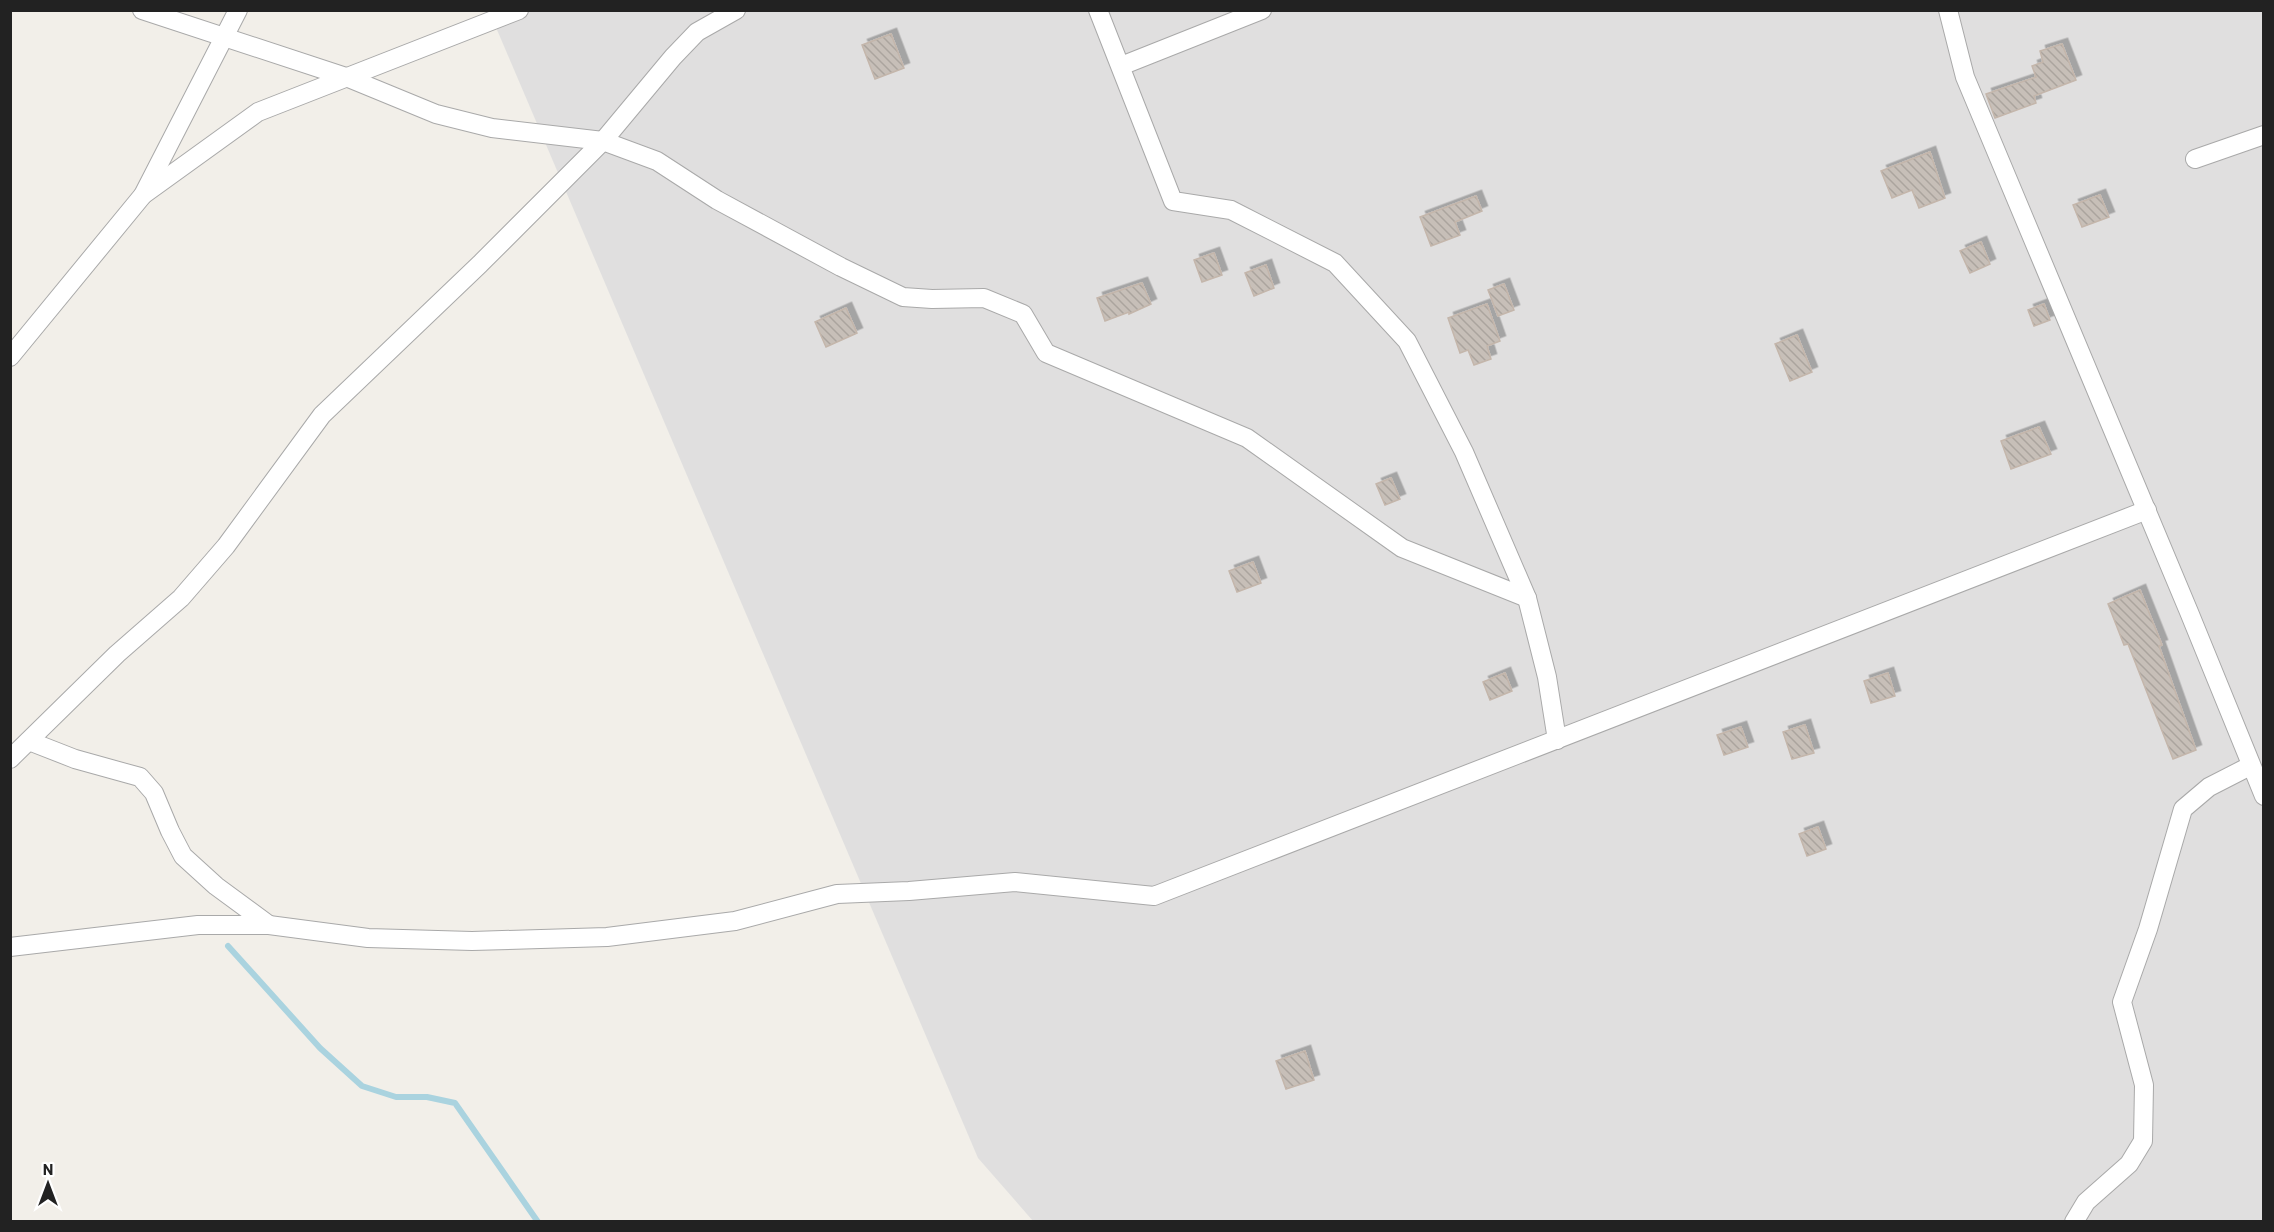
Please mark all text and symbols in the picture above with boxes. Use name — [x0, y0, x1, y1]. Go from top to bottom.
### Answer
north arrow — [18, 1154, 78, 1214]
text: N — [43, 1159, 53, 1178]

